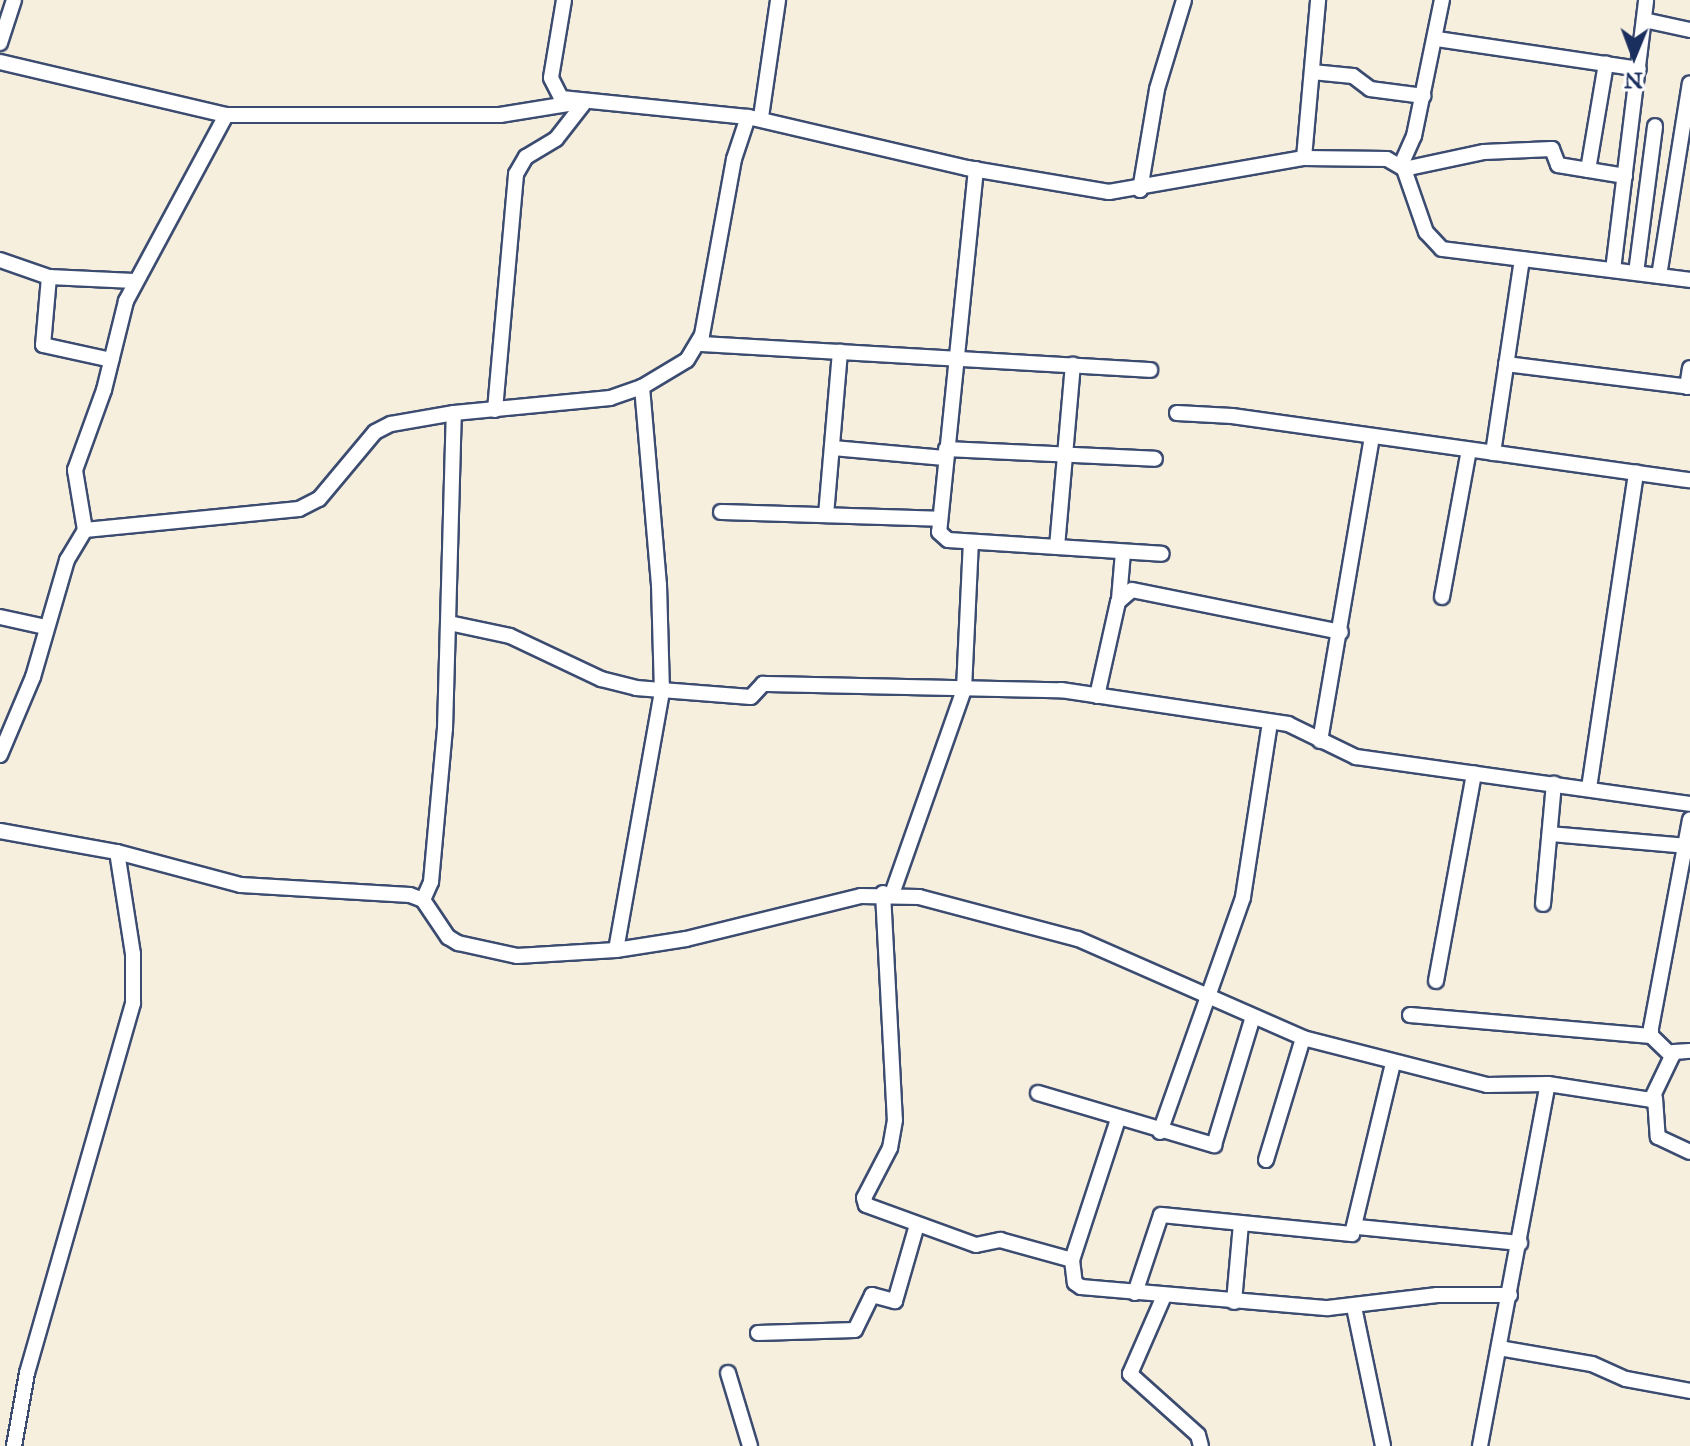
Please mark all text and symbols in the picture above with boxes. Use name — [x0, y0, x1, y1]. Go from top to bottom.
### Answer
north arrow — [1594, 16, 1674, 96]
text: N — [1624, 67, 1643, 94]

